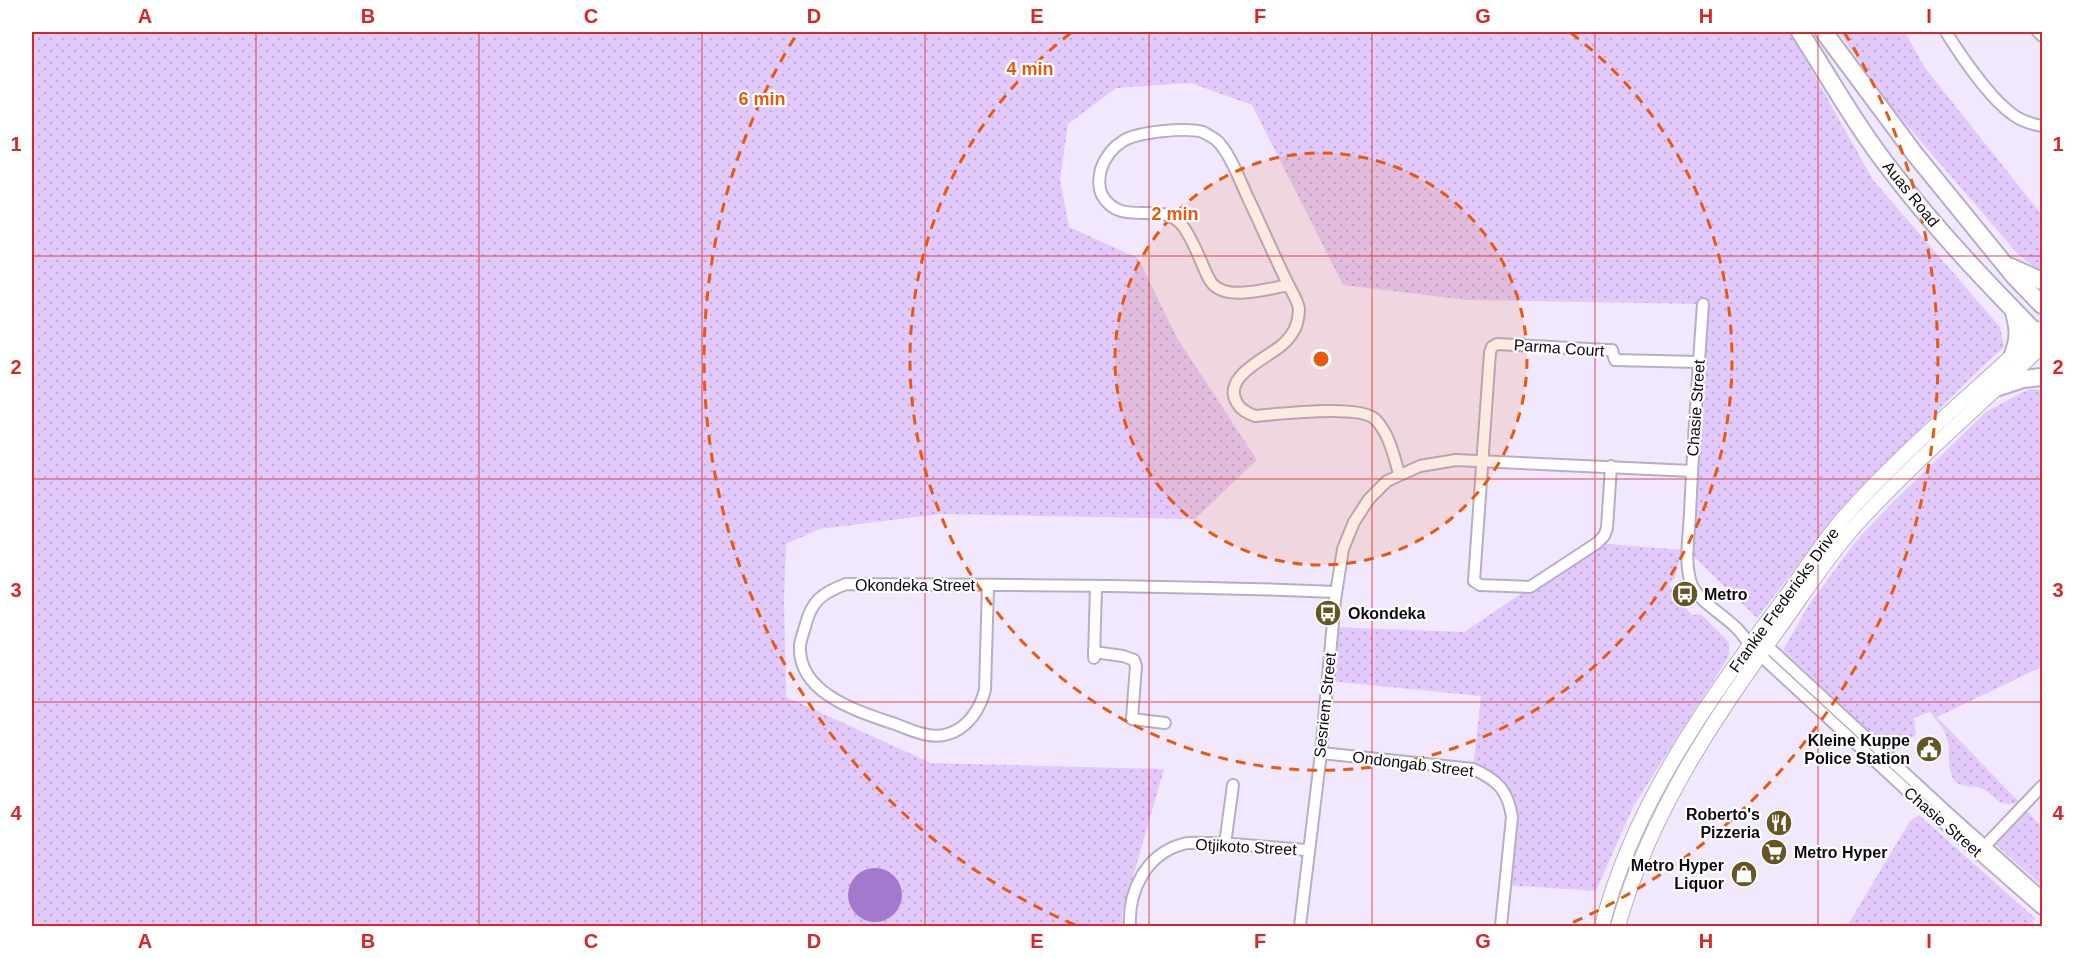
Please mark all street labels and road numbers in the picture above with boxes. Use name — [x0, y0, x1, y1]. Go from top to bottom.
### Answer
street label: Auas Road — [1879, 158, 1943, 230]
street label: Parma Court — [1513, 336, 1605, 360]
street label: Chasie Street — [1684, 359, 1708, 457]
street label: Frankie Fredericks Drive — [1726, 524, 1842, 675]
street label: Okondeka Street — [855, 577, 976, 594]
street label: Sesriem Street — [1311, 651, 1339, 759]
street label: Ondongab Street — [1351, 748, 1475, 780]
street label: Chasie Street — [1901, 784, 1986, 861]
street label: Otjikoto Street — [1195, 836, 1298, 858]

